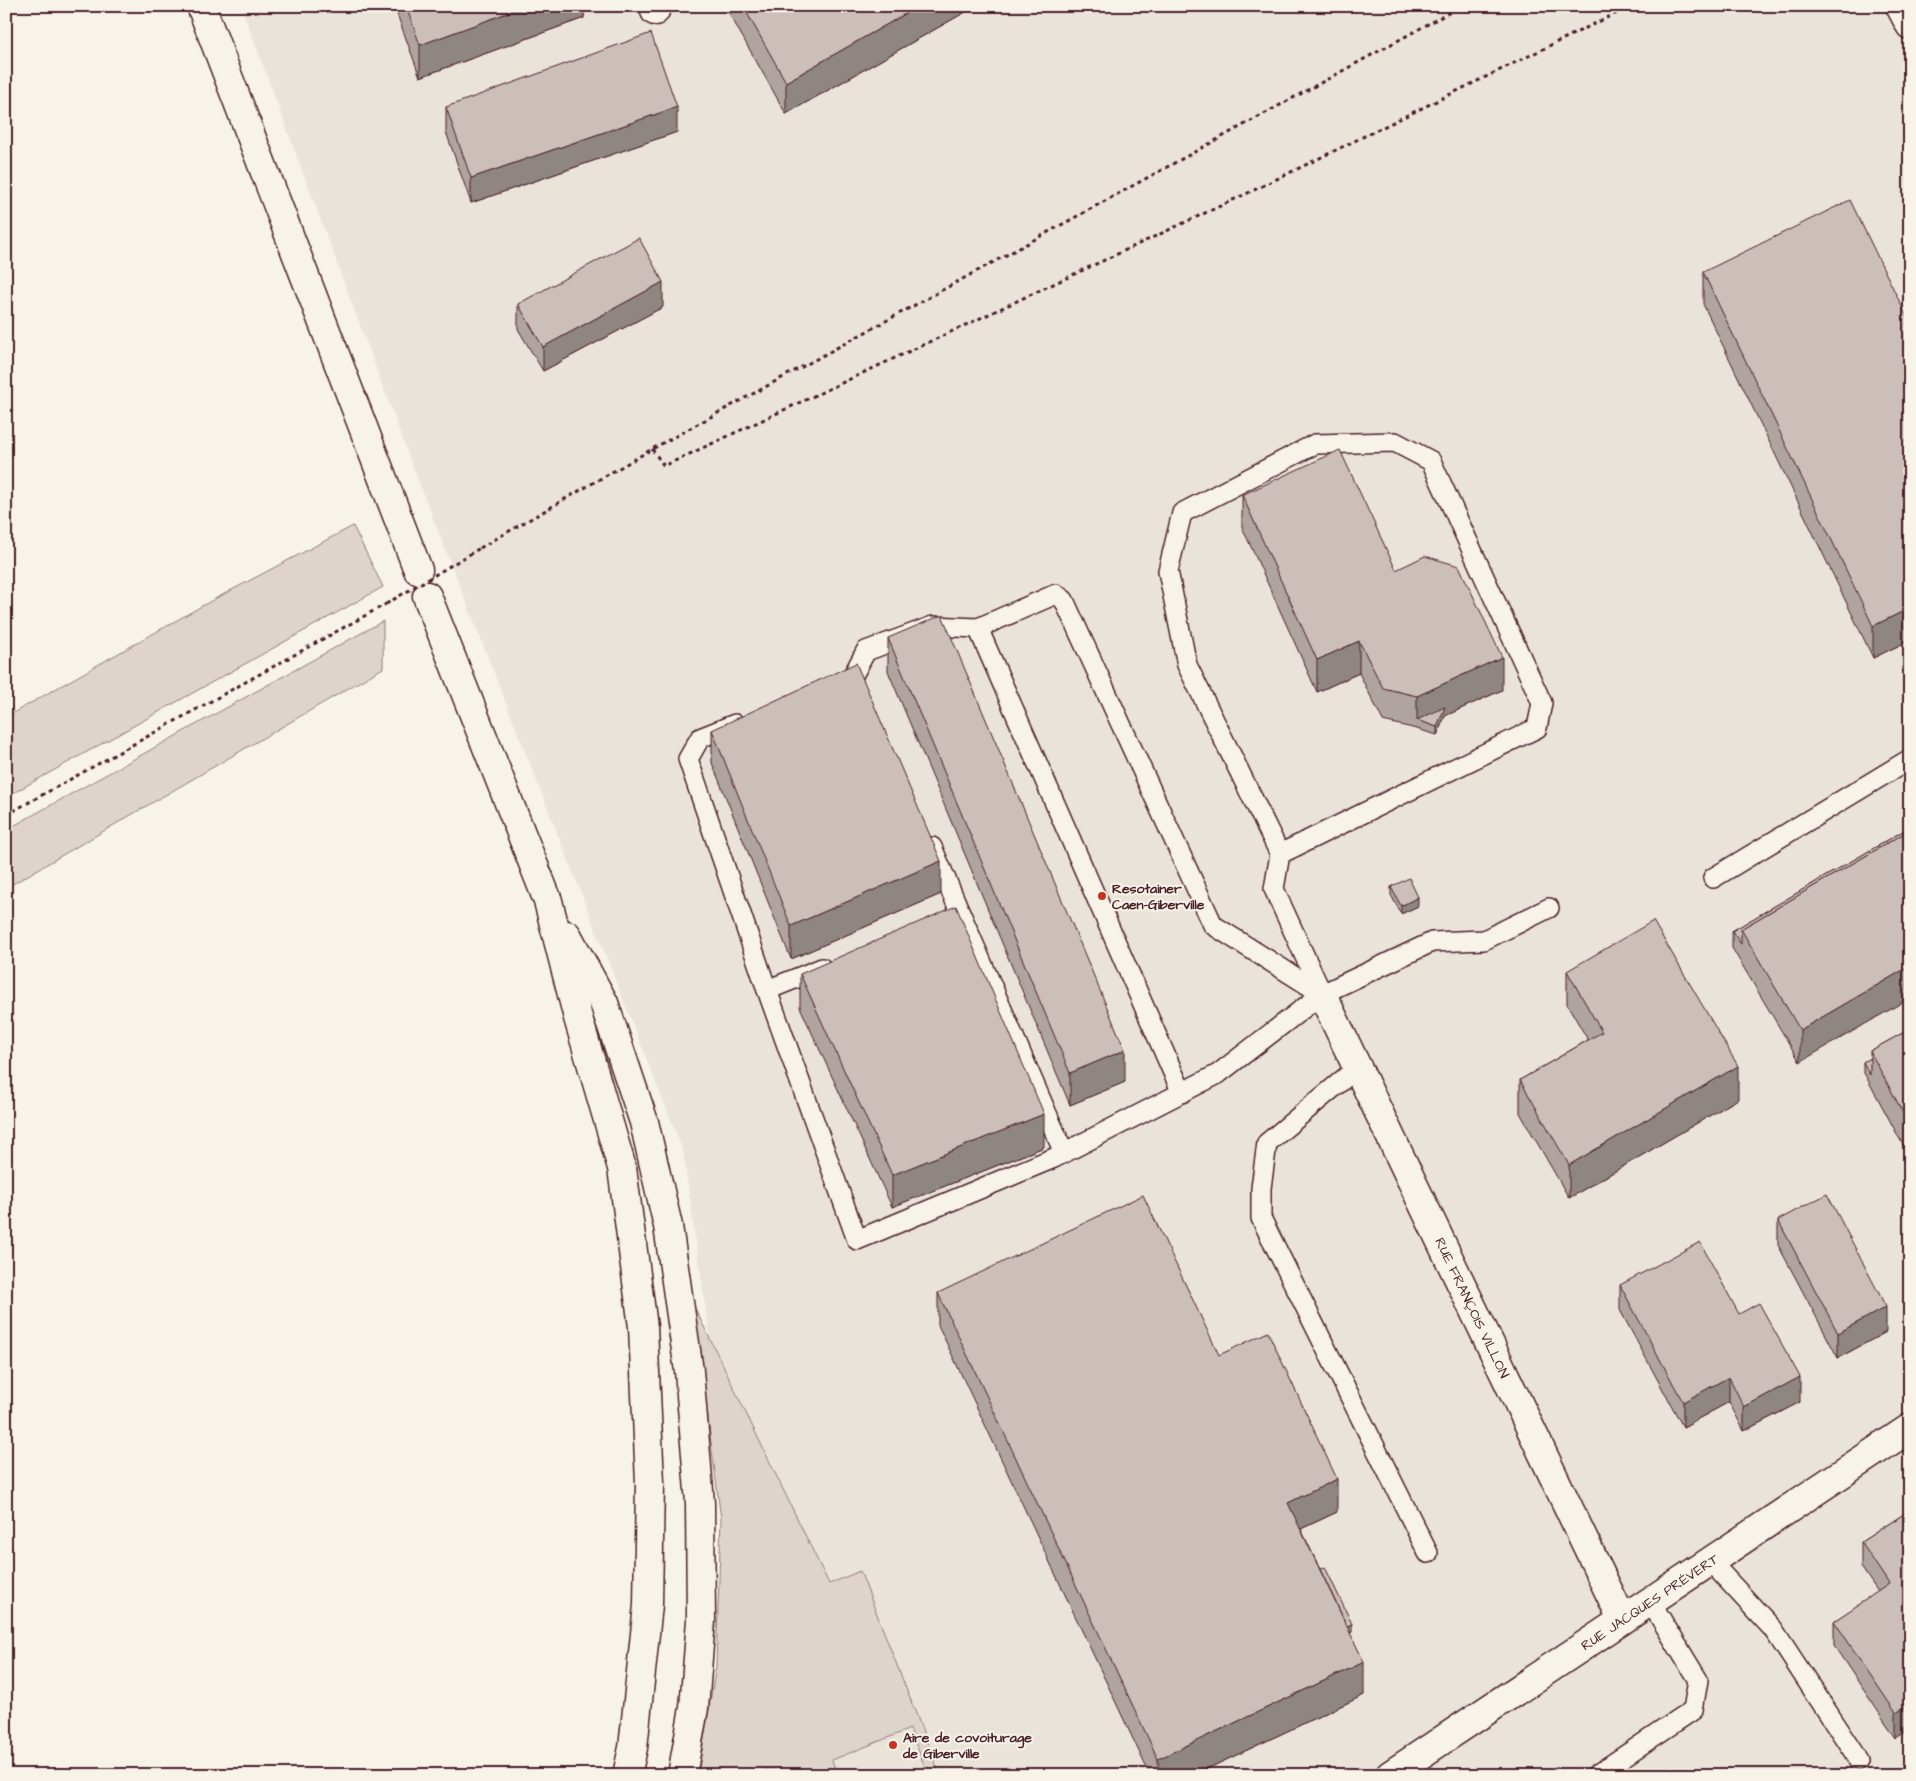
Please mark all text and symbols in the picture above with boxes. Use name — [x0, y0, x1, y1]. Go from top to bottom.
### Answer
place label: Resotainer Caen-Giberville — [1112, 879, 1205, 915]
marker: Resotainer Caen-Giberville — [1096, 890, 1108, 902]
street label: RUE FRANÇOIS VILLON — [1429, 1235, 1514, 1382]
street label: RUE JACQUES PRÉVERT — [1577, 1549, 1723, 1656]
place label: Aire de covoiturage de Giberville — [902, 1728, 1032, 1764]
marker: Aire de covoiturage de Giberville — [887, 1739, 899, 1751]

